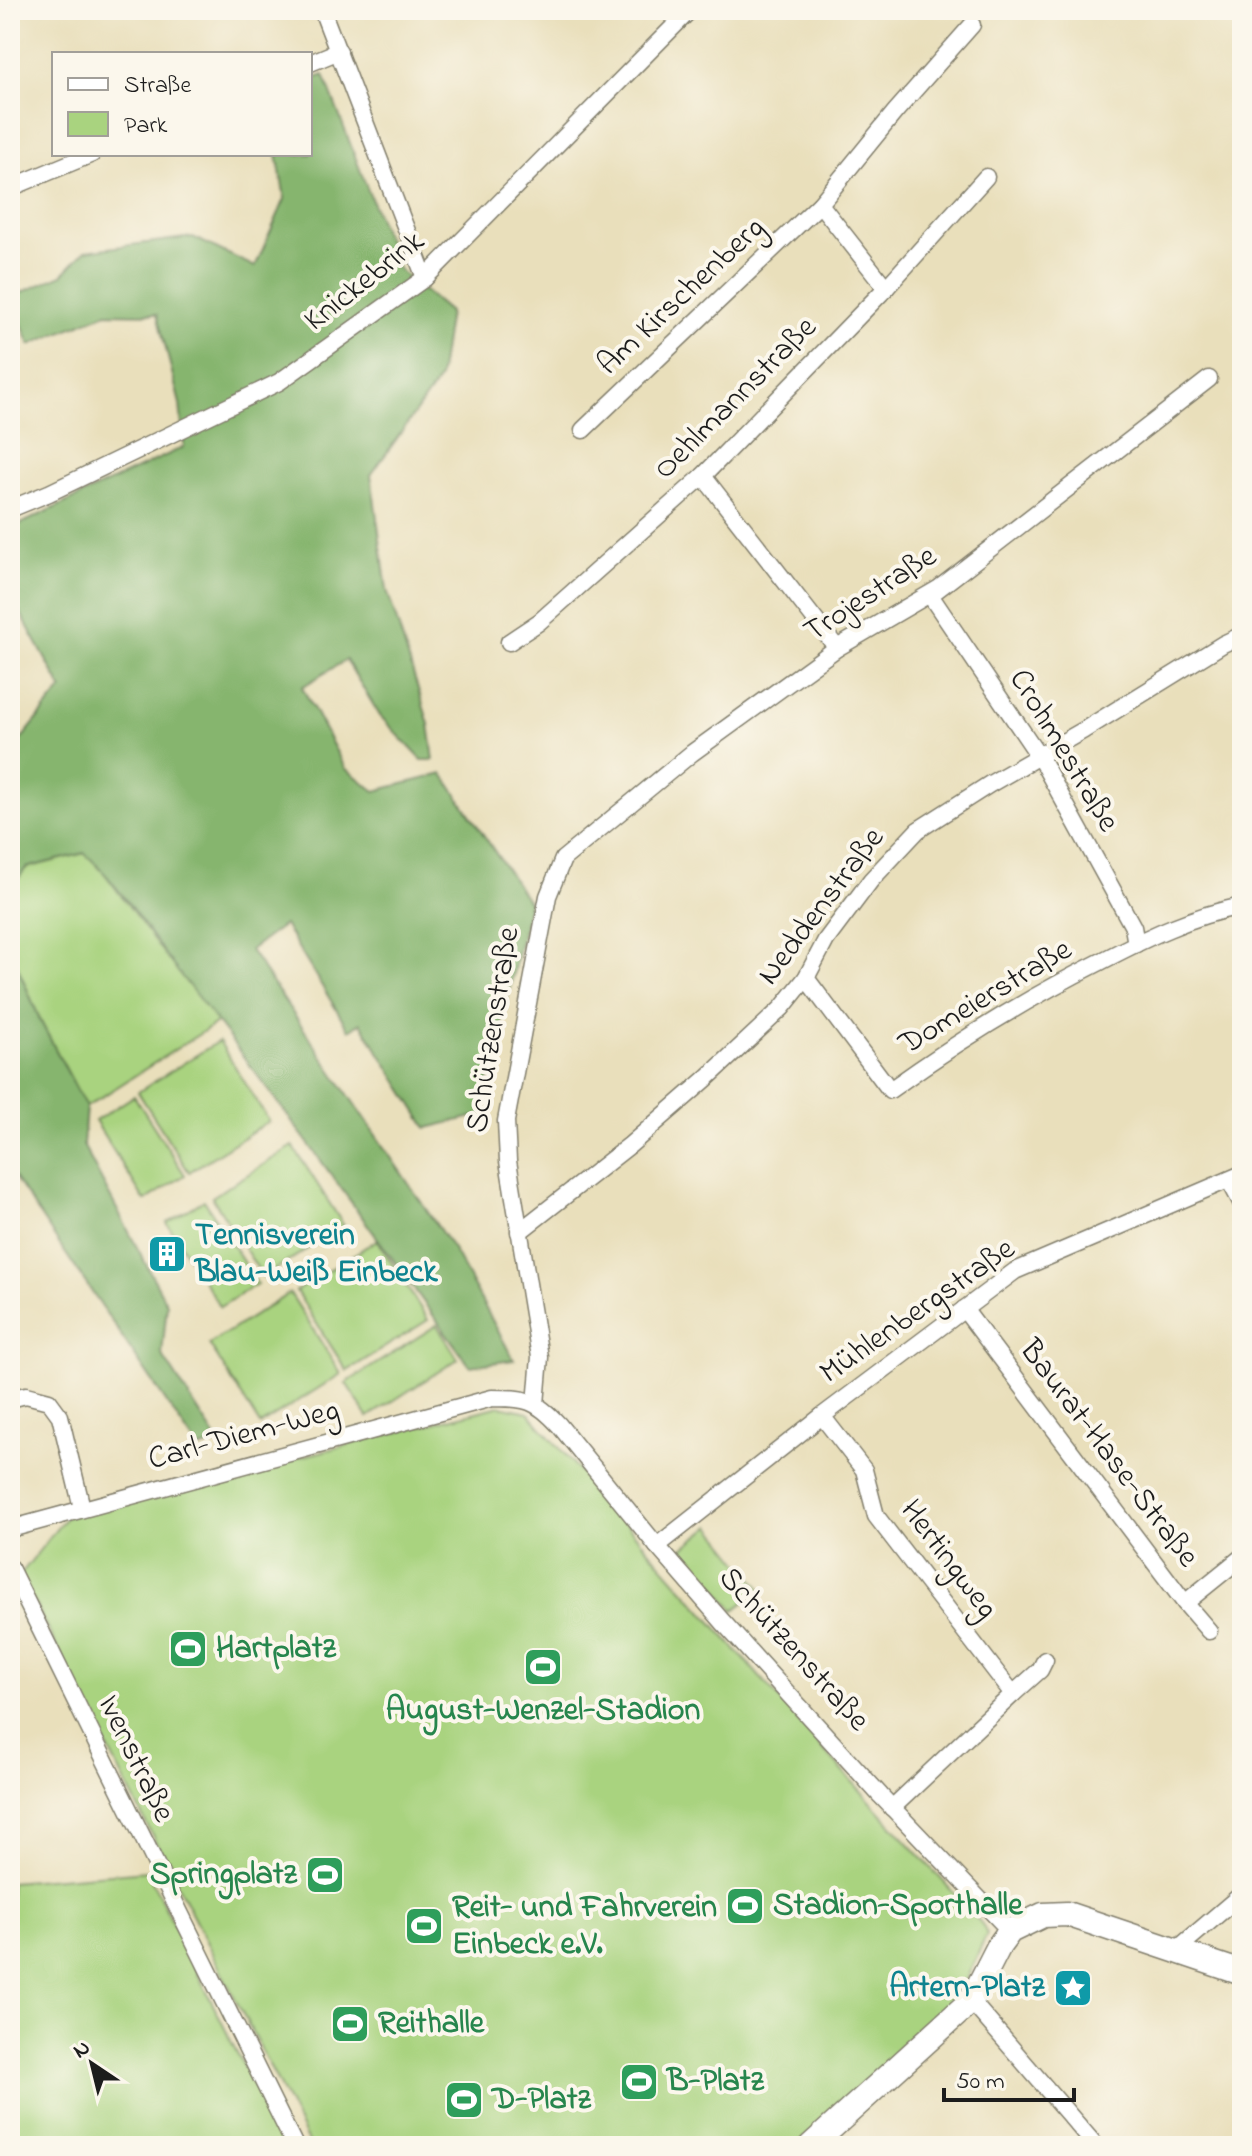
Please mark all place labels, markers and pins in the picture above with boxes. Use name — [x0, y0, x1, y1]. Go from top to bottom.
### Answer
place label: Tennisverein Blau-Weiß Einbeck — [193, 1213, 438, 1297]
building icon: Tennisverein Blau-Weiß Einbeck — [146, 1233, 188, 1275]
place label: Hartplatz — [216, 1626, 336, 1673]
sports icon: Hartplatz — [167, 1628, 209, 1670]
sports icon: August-Wenzel-Stadion — [522, 1646, 564, 1688]
place label: August-Wenzel-Stadion — [386, 1688, 700, 1736]
place label: Springplatz — [150, 1852, 298, 1900]
sports icon: Springplatz — [304, 1854, 346, 1896]
place label: Stadion-Sporthalle — [773, 1883, 1024, 1930]
place label: Reit- und Fahrverein Einbeck e.V. — [452, 1885, 717, 1969]
sports icon: Stadion-Sporthalle — [724, 1885, 766, 1927]
sports icon: Reit- und Fahrverein Einbeck e.V. — [403, 1905, 445, 1947]
place label: Artern-Platz — [889, 1965, 1046, 2012]
place icon: Artern-Platz — [1052, 1967, 1094, 2009]
place label: Reithalle — [378, 2001, 486, 2048]
sports icon: Reithalle — [329, 2003, 371, 2045]
place label: B-Platz — [665, 2059, 765, 2106]
sports icon: B-Platz — [618, 2061, 660, 2103]
place label: D-Platz — [490, 2077, 592, 2124]
sports icon: D-Platz — [443, 2079, 485, 2121]

